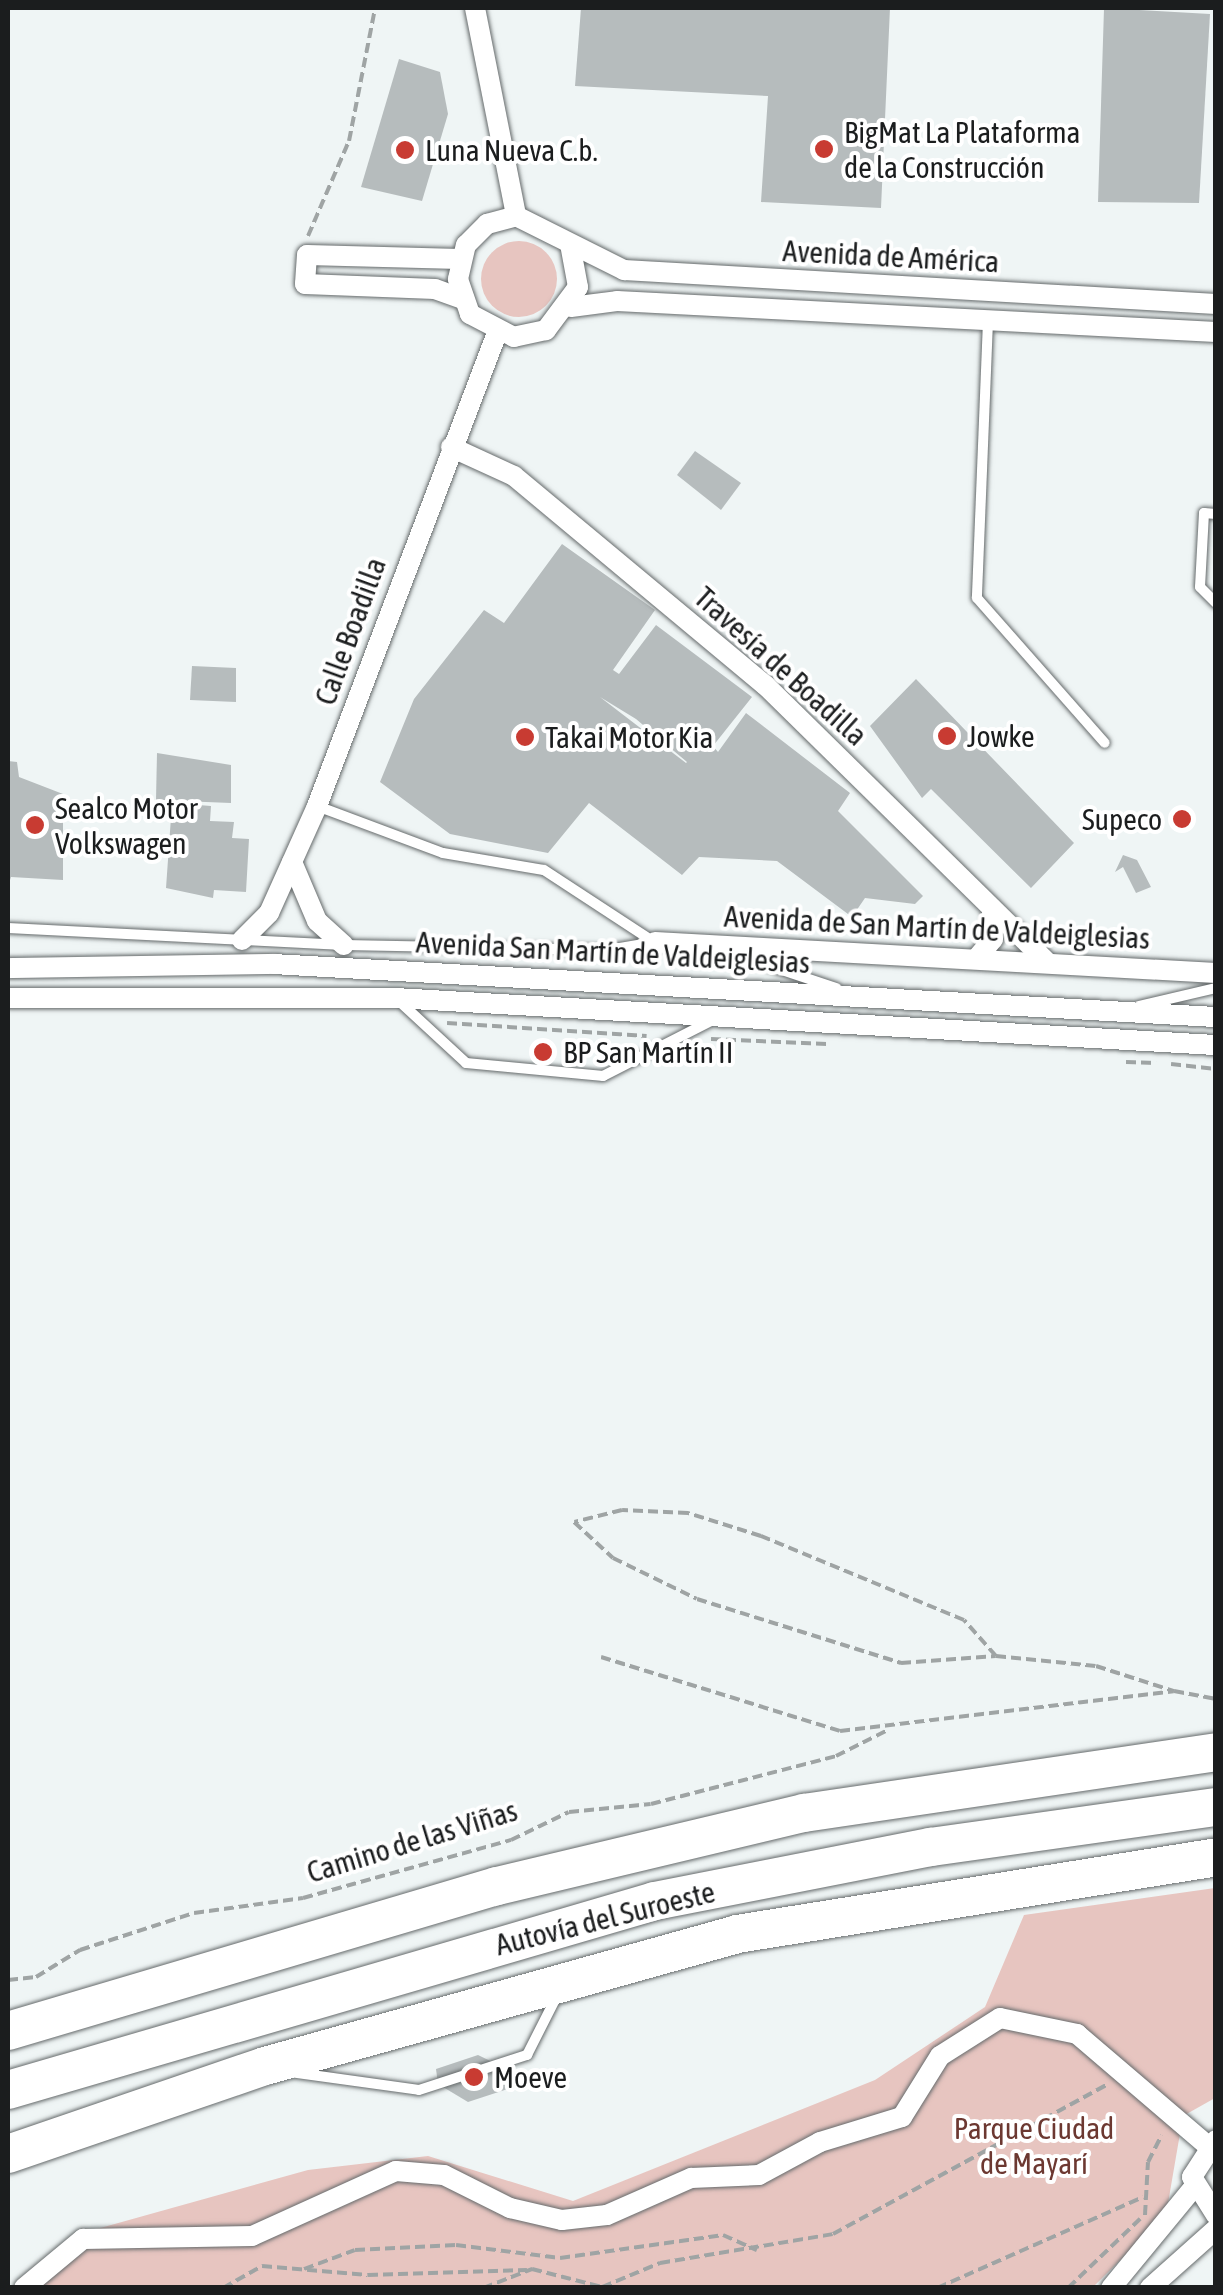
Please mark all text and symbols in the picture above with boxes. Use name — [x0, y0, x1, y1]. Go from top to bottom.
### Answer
place label: BigMat La Plataforma de la Construcción — [844, 114, 1080, 184]
place label: Luna Nueva C.b. — [425, 132, 598, 168]
marker: BigMat La Plataforma de la Construcción — [813, 138, 835, 160]
marker: Luna Nueva C.b. — [394, 139, 416, 161]
street label: Avenida de América — [782, 232, 1000, 280]
street label: Calle Boadilla — [307, 552, 393, 710]
street label: Travesía de Boadilla — [687, 579, 875, 753]
place label: Jowke — [967, 718, 1035, 754]
place label: Takai Motor Kia — [545, 719, 713, 755]
marker: Jowke — [936, 725, 958, 747]
marker: Takai Motor Kia — [514, 726, 536, 748]
place label: Sealco Motor Volkswagen — [55, 790, 198, 860]
place label: Supeco — [1082, 801, 1162, 837]
marker: Supeco — [1171, 808, 1193, 830]
marker: Sealco Motor Volkswagen — [24, 814, 46, 836]
street label: Avenida de San Martín de Valdeiglesias — [723, 898, 1151, 956]
street label: Avenida San Martín de Valdeiglesias — [415, 924, 811, 980]
place label: BP San Martín II — [563, 1034, 733, 1070]
marker: BP San Martín II — [532, 1041, 554, 1063]
street label: Camino de las Viñas — [303, 1792, 521, 1890]
street label: Autovía del Suroeste — [492, 1873, 718, 1963]
place label: Moeve — [494, 2059, 567, 2095]
marker: Moeve — [463, 2066, 485, 2088]
park label: Parque Ciudad de Mayarí — [954, 2110, 1114, 2180]

